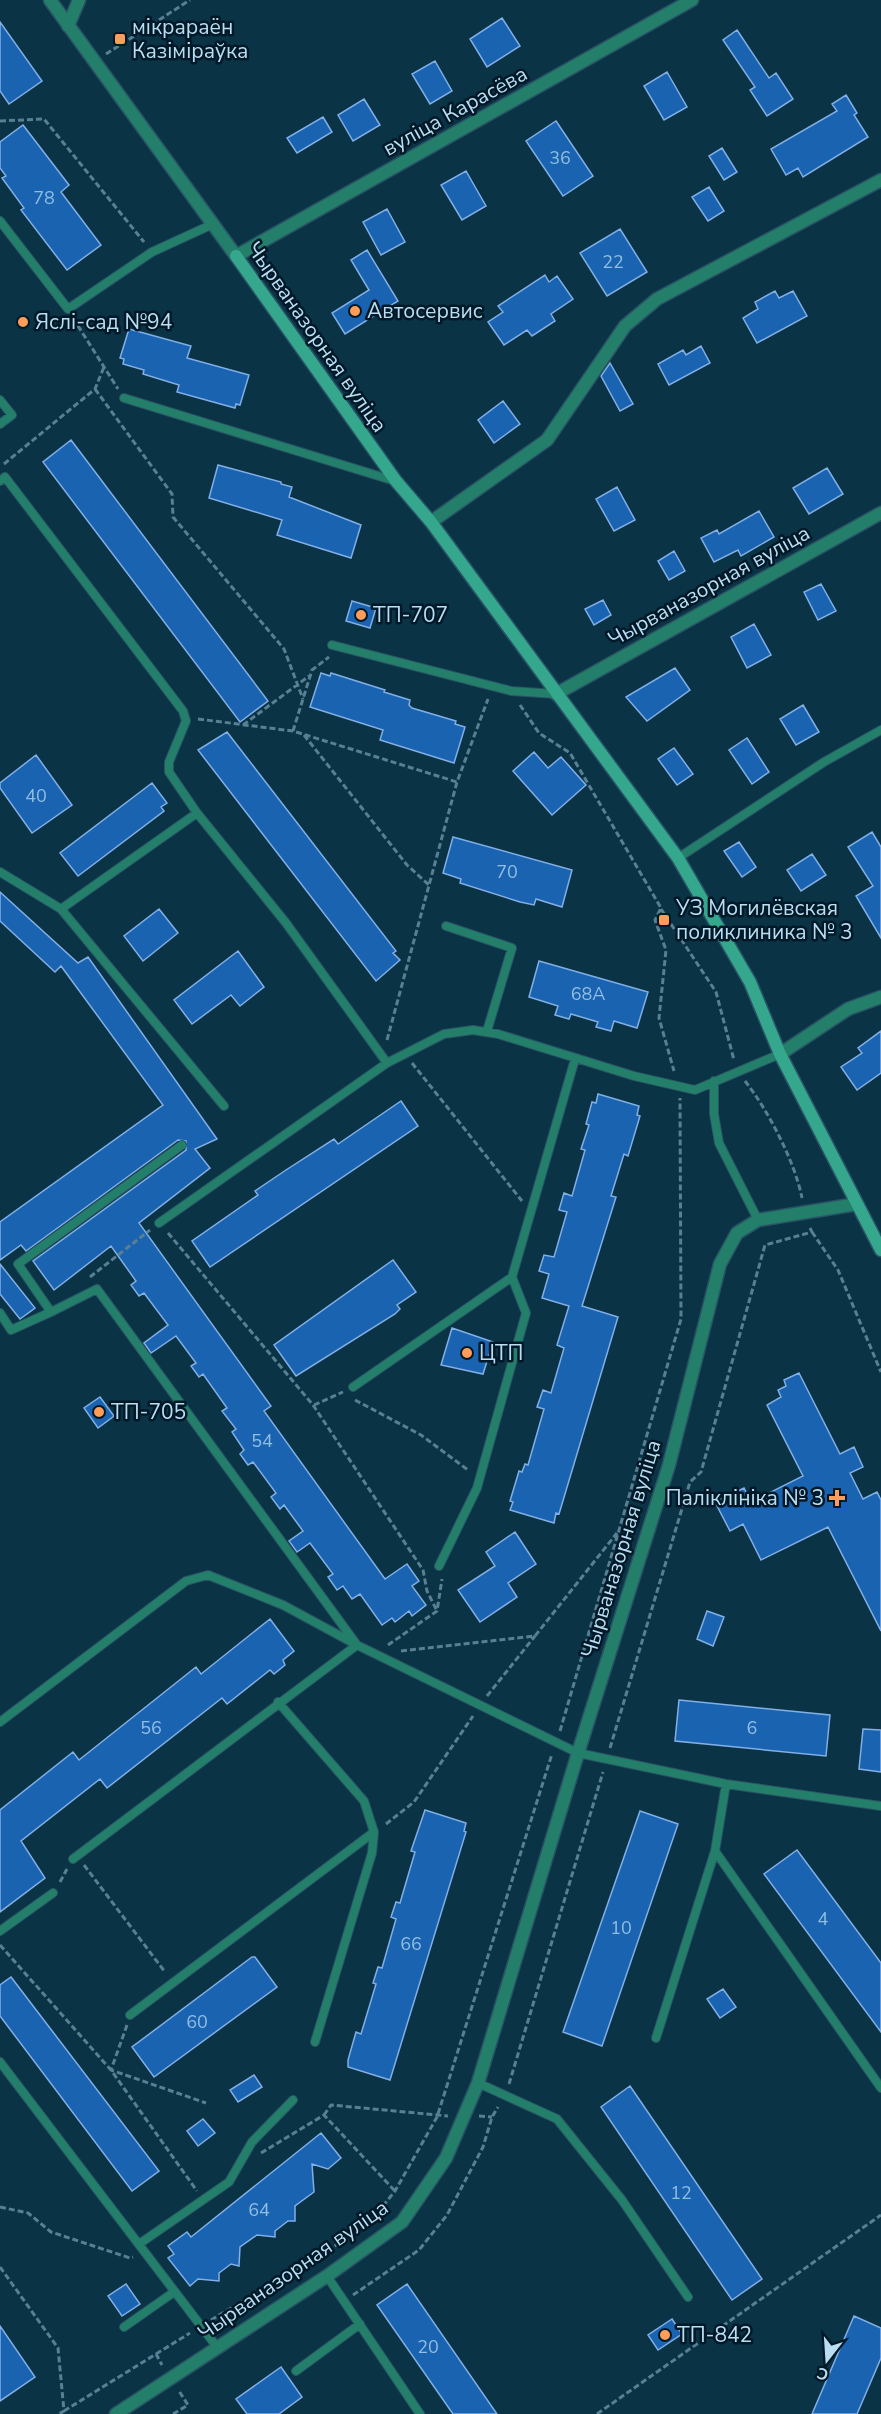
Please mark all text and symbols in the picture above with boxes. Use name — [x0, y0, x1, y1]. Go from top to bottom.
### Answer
place label: мікрараён Казіміраўка — [132, 13, 248, 65]
marker: мікрараён Казіміраўка — [113, 32, 127, 46]
street label: вуліца Карасёва — [378, 60, 532, 162]
house number: 36 — [549, 146, 571, 170]
house number: 78 — [33, 186, 55, 210]
street label: Чырваназорная вуліца — [241, 236, 393, 438]
house number: 22 — [602, 250, 624, 274]
place label: Автосервис — [367, 297, 483, 325]
marker: Автосервис — [348, 304, 362, 318]
place label: Яслі-сад №94 — [35, 308, 172, 336]
marker: Яслі-сад №94 — [16, 315, 30, 329]
street label: Чырваназорная вуліца — [603, 519, 815, 653]
place label: ТП-707 — [373, 601, 448, 629]
marker: ТП-707 — [354, 608, 368, 622]
house number: 40 — [25, 784, 47, 808]
house number: 70 — [496, 860, 518, 884]
place label: УЗ Могилёвская поликлиника № 3 — [675, 894, 853, 946]
marker: УЗ Могилёвская поликлиника № 3 — [657, 913, 671, 927]
house number: 68А — [571, 982, 605, 1006]
place label: ЦТП — [479, 1339, 524, 1367]
marker: ЦТП — [460, 1346, 474, 1360]
place label: ТП-705 — [111, 1398, 186, 1426]
marker: ТП-705 — [92, 1405, 106, 1419]
house number: 54 — [251, 1429, 273, 1453]
street label: Чырваназорная вуліца — [575, 1437, 667, 1661]
place label: Паліклініка № 3 — [666, 1484, 824, 1512]
marker: Паліклініка № 3 — [828, 1489, 846, 1507]
house number: 56 — [140, 1716, 162, 1740]
house number: 6 — [747, 1716, 757, 1740]
house number: 4 — [818, 1907, 829, 1931]
house number: 10 — [610, 1916, 632, 1940]
house number: 66 — [400, 1932, 422, 1956]
house number: 60 — [186, 2010, 208, 2034]
house number: 12 — [670, 2181, 692, 2205]
street label: Чырваназорная вуліца — [192, 2194, 394, 2346]
house number: 64 — [248, 2198, 270, 2222]
place label: ТП-842 — [677, 2321, 752, 2349]
marker: ТП-842 — [658, 2328, 672, 2342]
north arrow — [797, 2330, 857, 2390]
house number: 20 — [417, 2335, 439, 2359]
text: С — [814, 2361, 831, 2385]

